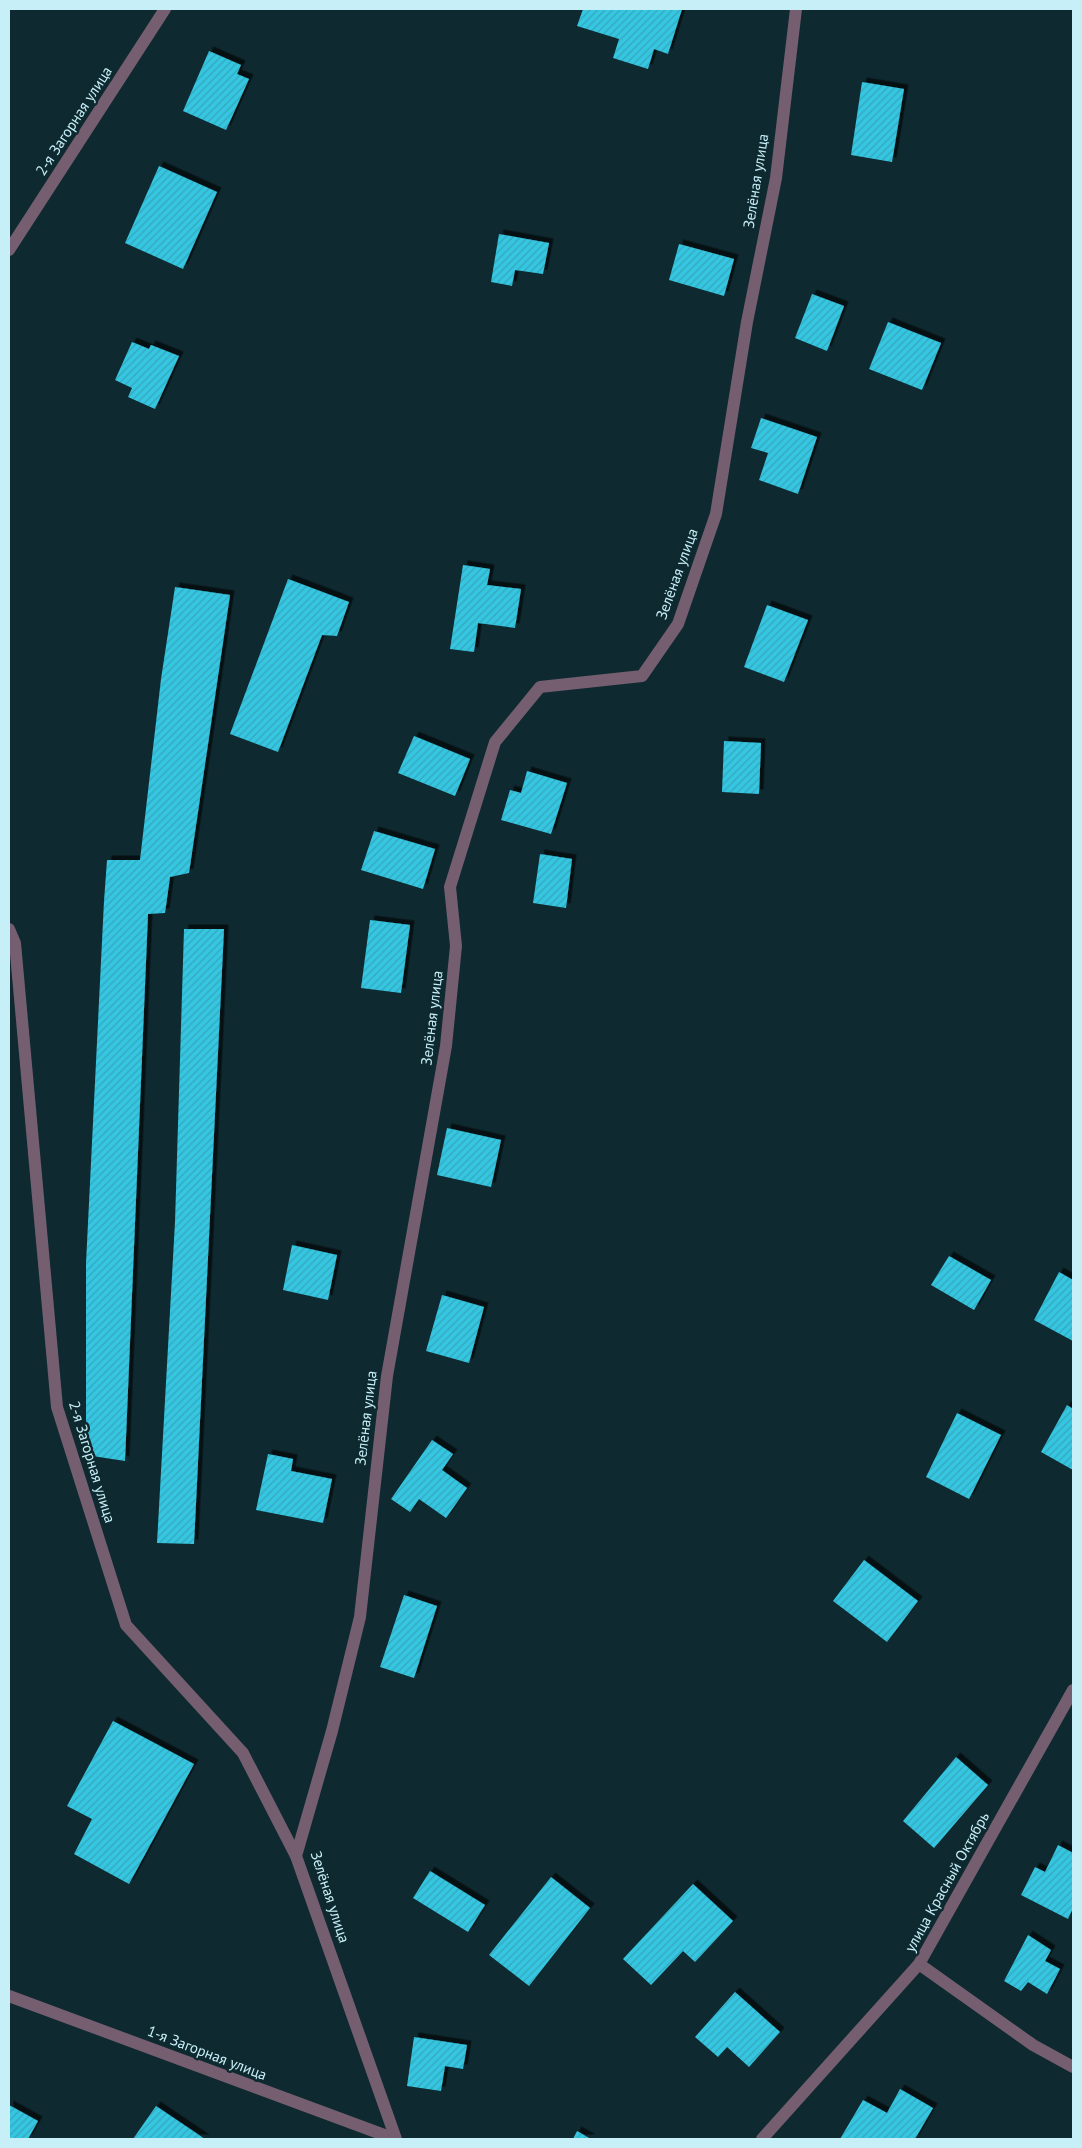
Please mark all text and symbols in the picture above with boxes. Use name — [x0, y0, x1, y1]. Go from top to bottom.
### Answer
street label: 2-я Загорная улица — [31, 62, 116, 179]
street label: Зелёная улица — [739, 132, 772, 230]
street label: Зелёная улица — [651, 526, 702, 622]
street label: Зелёная улица — [416, 969, 447, 1066]
street label: Зелёная улица — [350, 1369, 381, 1466]
street label: 2-я Загорная улица — [65, 1399, 120, 1525]
street label: улица Красный Октябрь — [900, 1808, 993, 1955]
street label: Зелёная улица — [307, 1849, 354, 1945]
street label: 1-я Загорная улица — [145, 2021, 270, 2084]

